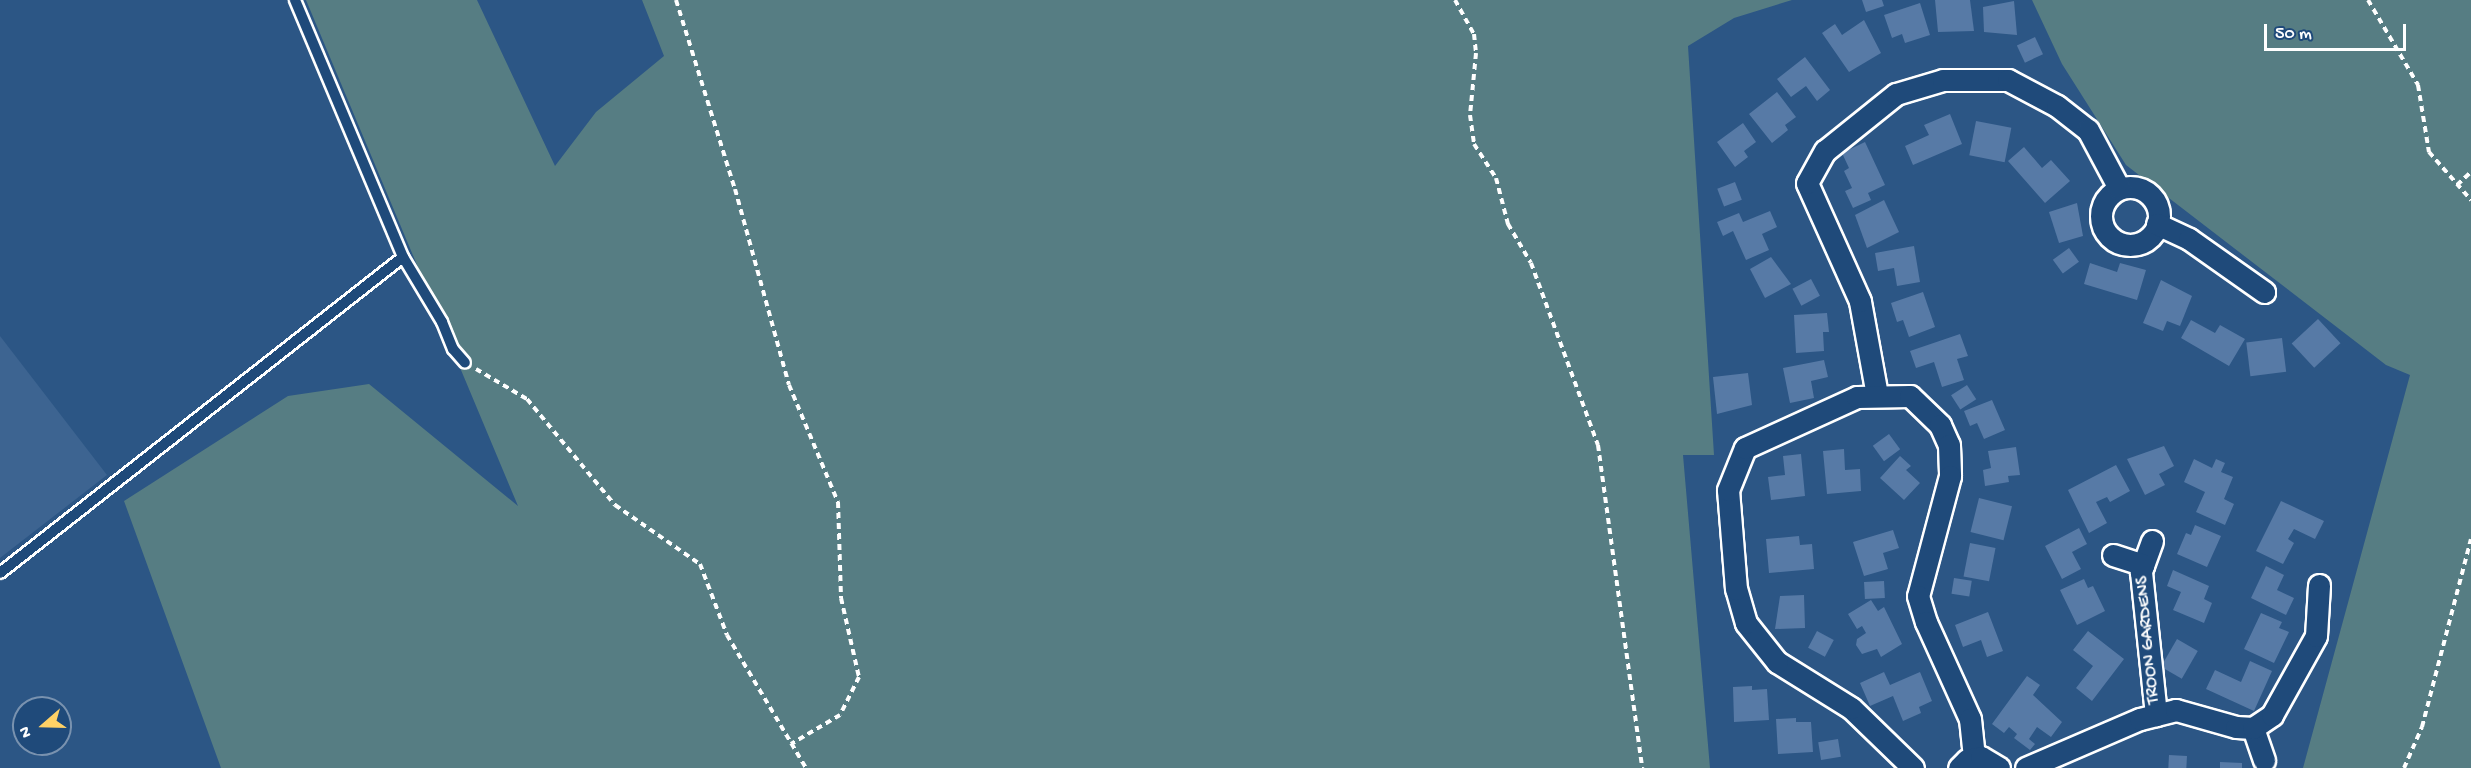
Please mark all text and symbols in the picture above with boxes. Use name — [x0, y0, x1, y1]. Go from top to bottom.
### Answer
scale bar — [2267, 12, 2410, 50]
text: 50 m — [2275, 24, 2312, 45]
street label: TROON GARDENS — [2133, 575, 2165, 705]
north arrow — [12, 696, 72, 756]
text: N — [16, 723, 37, 740]

